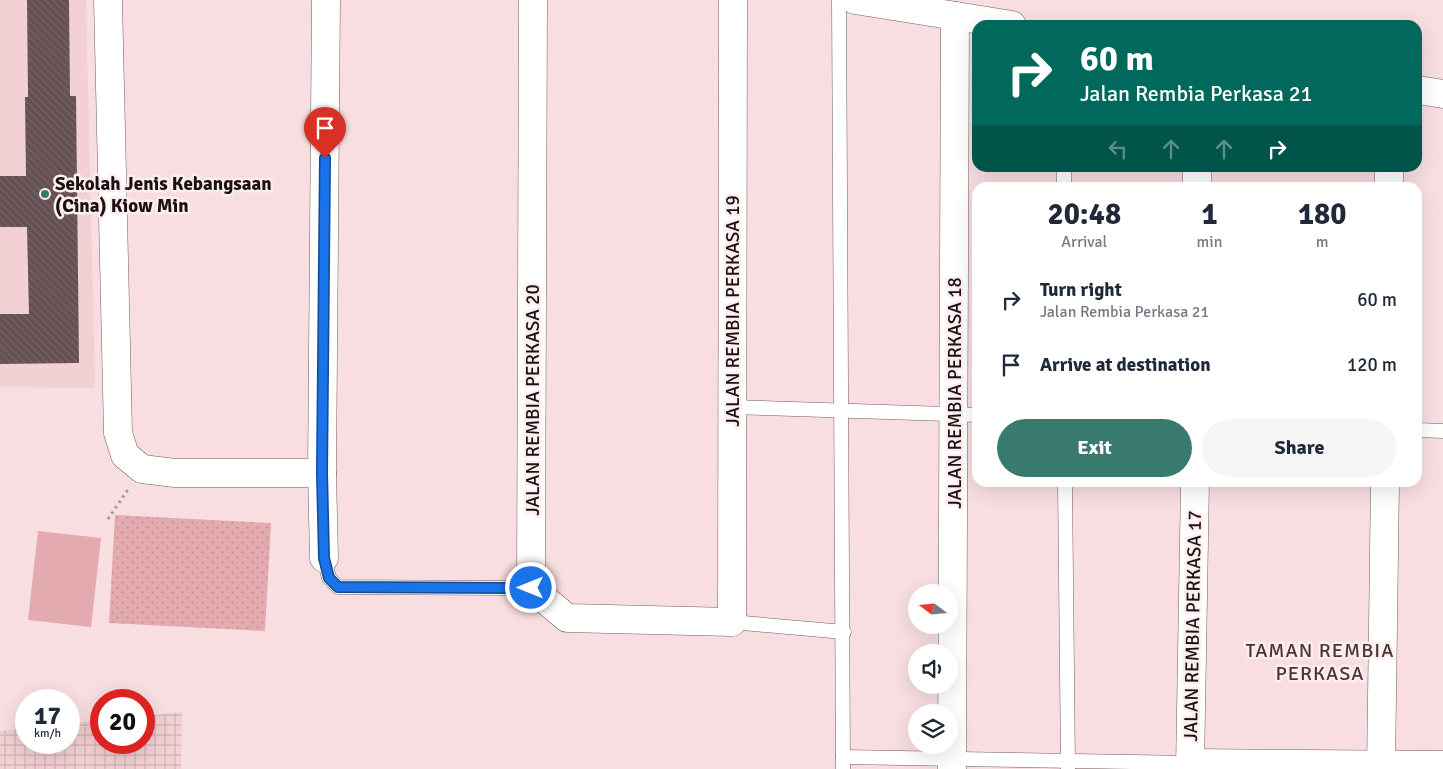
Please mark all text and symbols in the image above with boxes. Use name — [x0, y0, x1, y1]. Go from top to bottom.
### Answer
text: 60 m — [1080, 37, 1154, 80]
icon: right — [997, 40, 1062, 105]
text: Jalan Rembia Perkasa 21 — [1080, 80, 1313, 107]
pin — [304, 107, 346, 158]
icon: arrive — [311, 114, 339, 142]
icon: left — [1104, 135, 1132, 163]
icon: ahead — [1157, 135, 1185, 163]
icon: ahead — [1210, 135, 1238, 163]
icon: right — [1263, 135, 1291, 163]
place label: Sekolah Jenis Kebangsaan (Cina) Kiow Min — [55, 172, 272, 218]
marker: Sekolah Jenis Kebangsaan (Cina) Kiow Min — [39, 188, 51, 200]
street label: JALAN REMBIA PERKASA 19 — [721, 195, 745, 427]
text: 20:48 — [1047, 196, 1121, 233]
text: 1 — [1201, 196, 1218, 233]
text: 180 — [1298, 196, 1346, 233]
text: Arrival — [1061, 232, 1107, 252]
text: min — [1197, 232, 1222, 252]
text: m — [1316, 232, 1329, 252]
street label: JALAN REMBIA PERKASA 18 — [943, 277, 967, 509]
text: Turn right — [1040, 278, 1122, 302]
street label: JALAN REMBIA PERKASA 20 — [521, 284, 545, 516]
icon: right — [997, 286, 1025, 314]
text: 60 m — [1357, 288, 1397, 312]
text: Jalan Rembia Perkasa 21 — [1040, 302, 1209, 322]
icon: arrive — [997, 351, 1025, 379]
text: Arrive at destination — [1040, 353, 1211, 377]
text: 120 m — [1347, 353, 1397, 377]
button: Exit — [997, 419, 1192, 477]
button: Share — [1202, 419, 1397, 477]
street label: JALAN REMBIA PERKASA 17 — [1179, 510, 1207, 742]
position arrow — [504, 561, 556, 613]
north arrow — [908, 584, 958, 634]
map controls — [908, 584, 958, 754]
district label: TAMAN REMBIA PERKASA — [1246, 638, 1394, 686]
button: sound — [908, 644, 958, 694]
speed limit sign: 20 — [90, 689, 155, 754]
text: 17 — [34, 700, 61, 731]
button: layers — [908, 704, 958, 754]
text: km/h — [34, 726, 61, 741]

